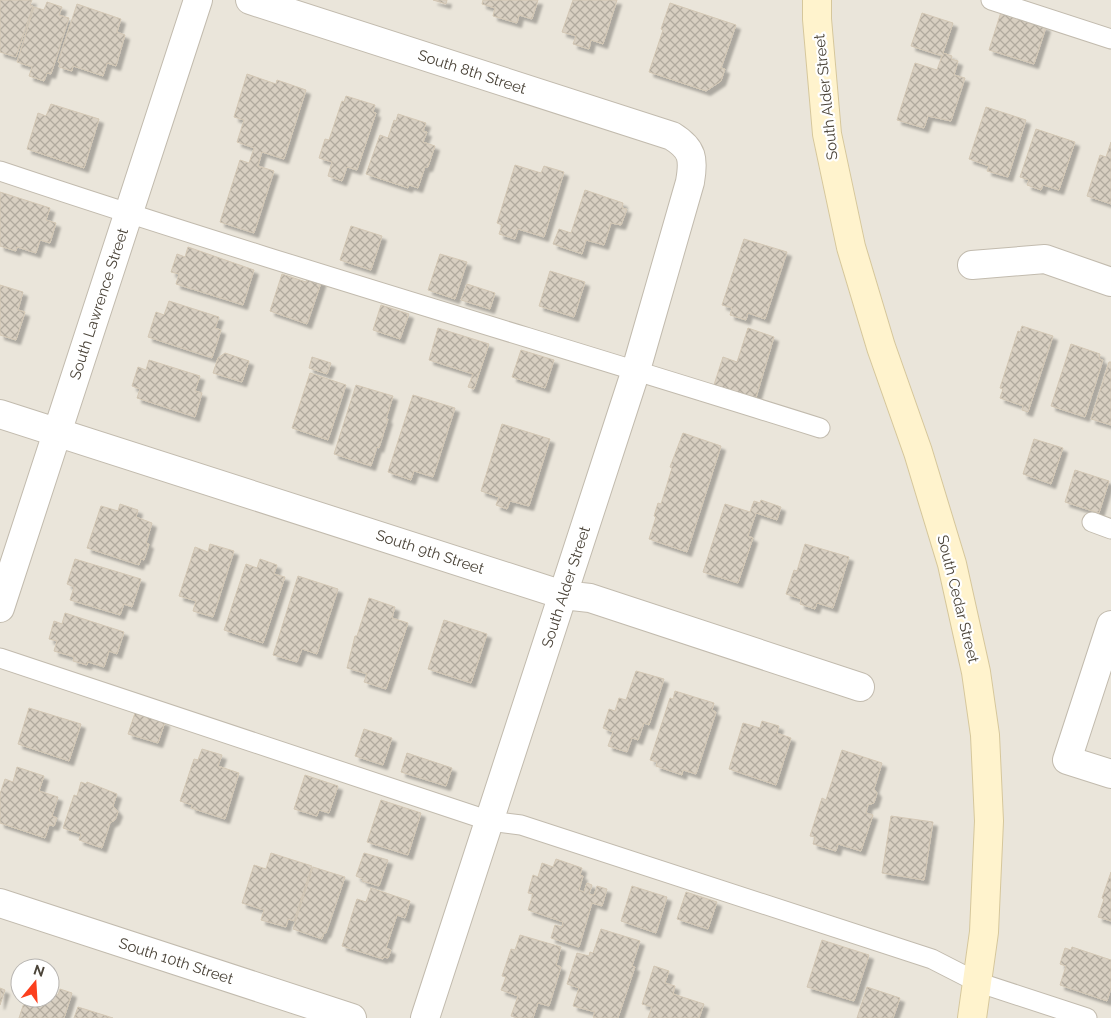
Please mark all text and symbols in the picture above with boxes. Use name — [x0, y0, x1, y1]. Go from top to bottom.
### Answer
street label: South Alder Street — [810, 33, 842, 161]
street label: South 8th Street — [416, 46, 528, 98]
street label: South Lawrence Street — [66, 226, 132, 382]
street label: South Alder Street — [538, 524, 594, 650]
street label: South 9th Street — [374, 526, 486, 578]
street label: South Cedar Street — [933, 533, 983, 665]
street label: South 10th Street — [116, 934, 236, 988]
north arrow — [10, 958, 60, 1008]
text: N — [31, 961, 47, 980]

